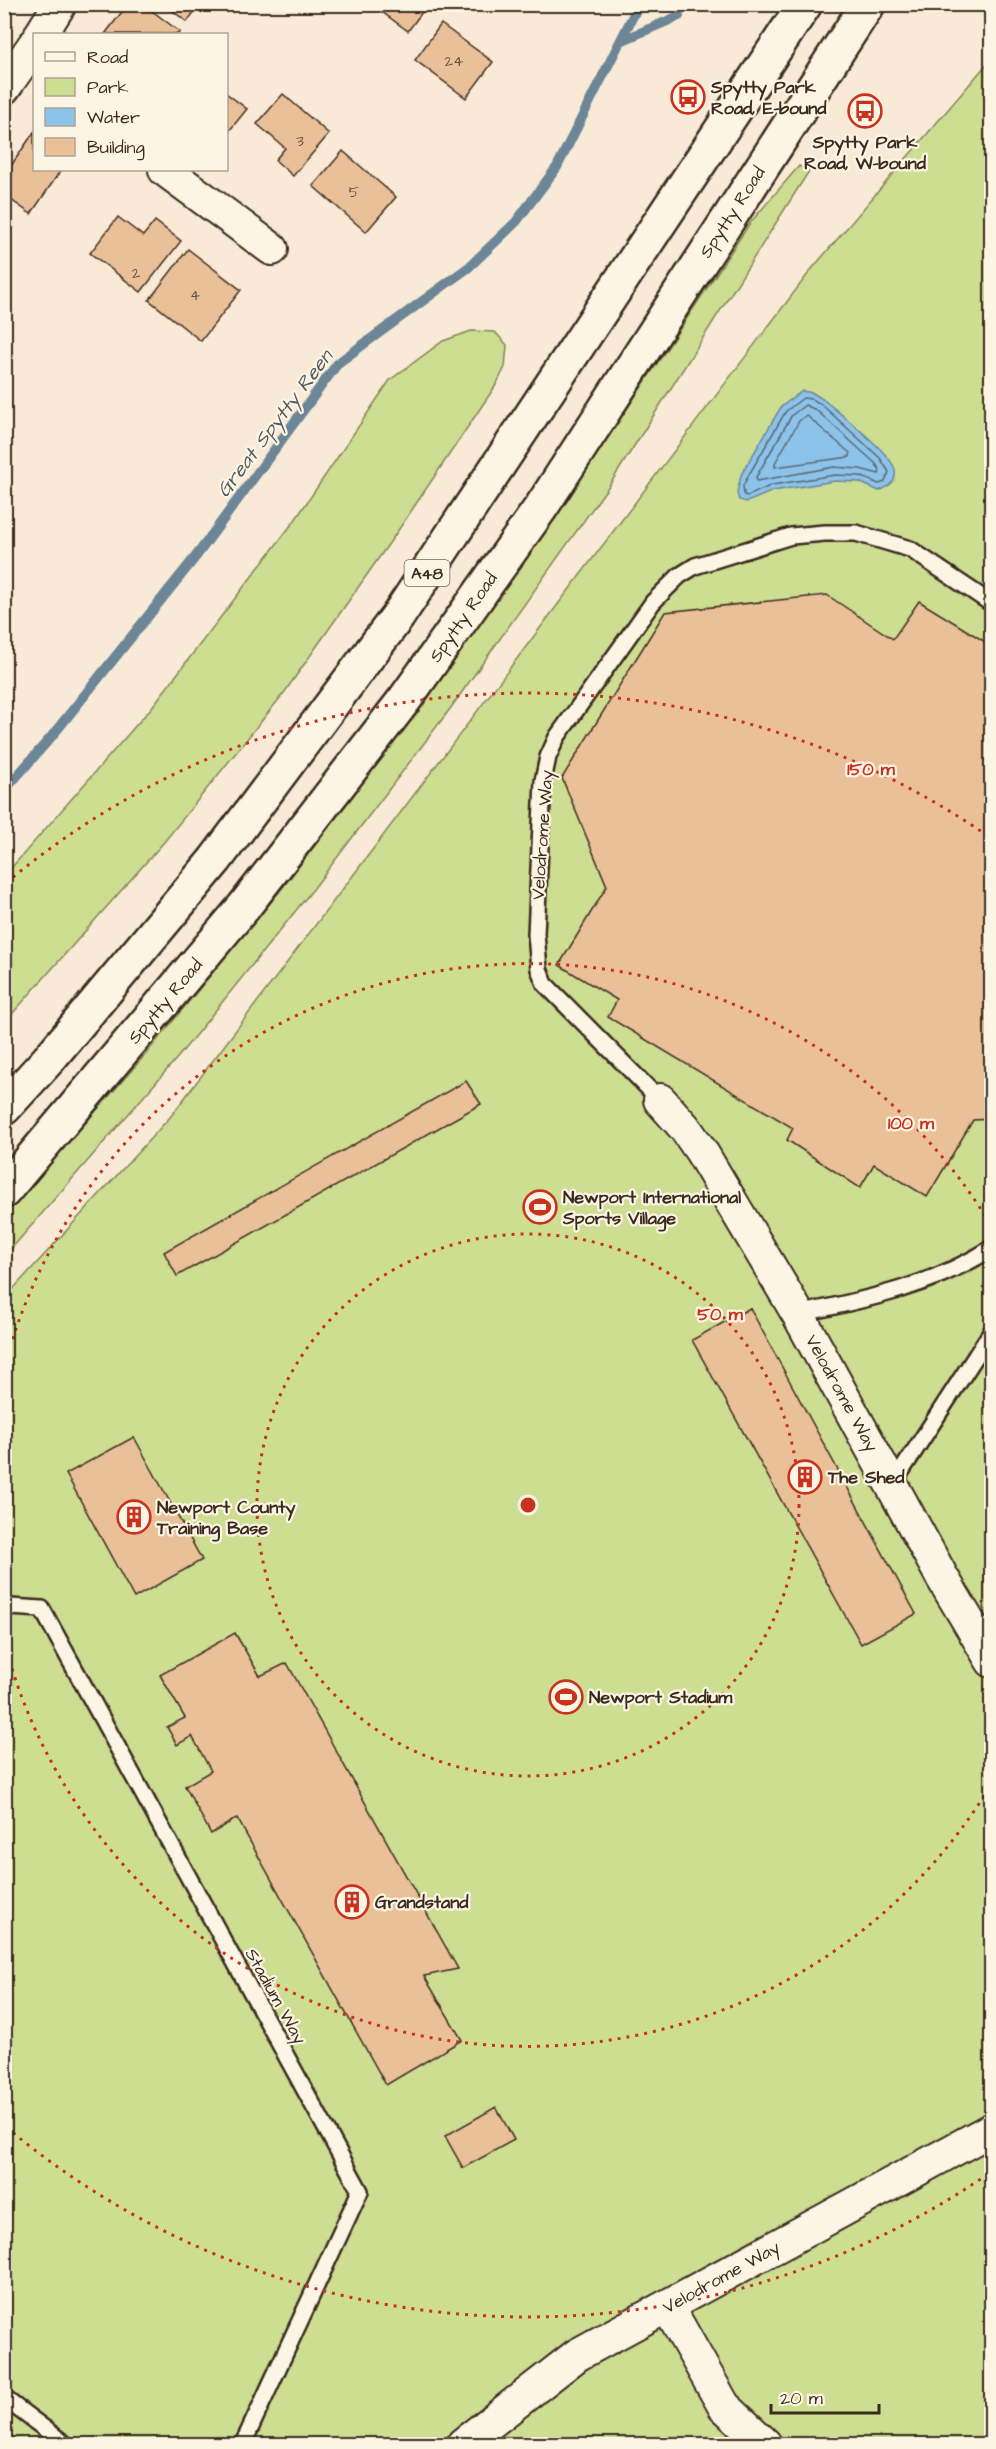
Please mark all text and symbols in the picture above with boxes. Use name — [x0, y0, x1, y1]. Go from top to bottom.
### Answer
legend — [33, 33, 228, 171]
text: Road — [87, 45, 128, 70]
house number: 24 — [445, 51, 463, 72]
text: Park — [87, 75, 129, 100]
place label: Spytty Park Road, E-bound — [710, 75, 827, 121]
bus stop icon: Spytty Park Road, E-bound — [670, 79, 706, 115]
bus stop icon: Spytty Park Road, W-bound — [847, 93, 883, 129]
text: Water — [87, 105, 140, 130]
place label: Spytty Park Road, W-bound — [804, 130, 927, 176]
house number: 3 — [296, 131, 304, 152]
text: Building — [87, 135, 145, 161]
street label: Spytty Road — [693, 162, 772, 263]
house number: 5 — [349, 182, 360, 203]
house number: 2 — [132, 263, 141, 284]
house number: 4 — [190, 285, 200, 306]
water label: Great Spytty Reen — [210, 343, 342, 504]
road number: A48 — [404, 560, 450, 586]
street label: Spytty Road — [423, 567, 504, 668]
text: 150 m — [847, 757, 896, 782]
street label: Velodrome Way — [525, 769, 561, 901]
street label: Spytty Road — [122, 953, 209, 1050]
text: 100 m — [888, 1111, 935, 1136]
place label: Newport International Sports Village — [562, 1185, 741, 1232]
sports icon: Newport International Sports Village — [522, 1189, 558, 1225]
text: 50 m — [697, 1302, 744, 1327]
street label: Velodrome Way — [798, 1330, 884, 1457]
building icon: The Shed — [787, 1459, 823, 1495]
place label: The Shed — [827, 1465, 905, 1490]
place label: Newport County Training Base — [156, 1495, 295, 1542]
centre of rings — [518, 1495, 538, 1515]
building icon: Newport County Training Base — [116, 1499, 152, 1535]
sports icon: Newport Stadium — [548, 1679, 584, 1715]
place label: Newport Stadium — [589, 1685, 733, 1710]
building icon: Grandstand — [334, 1884, 370, 1920]
place label: Grandstand — [375, 1890, 469, 1915]
street label: Stadium Way — [238, 1944, 312, 2049]
street label: Velodrome Way — [658, 2235, 785, 2321]
scale bar — [771, 2377, 879, 2415]
text: 20 m — [780, 2386, 823, 2411]

